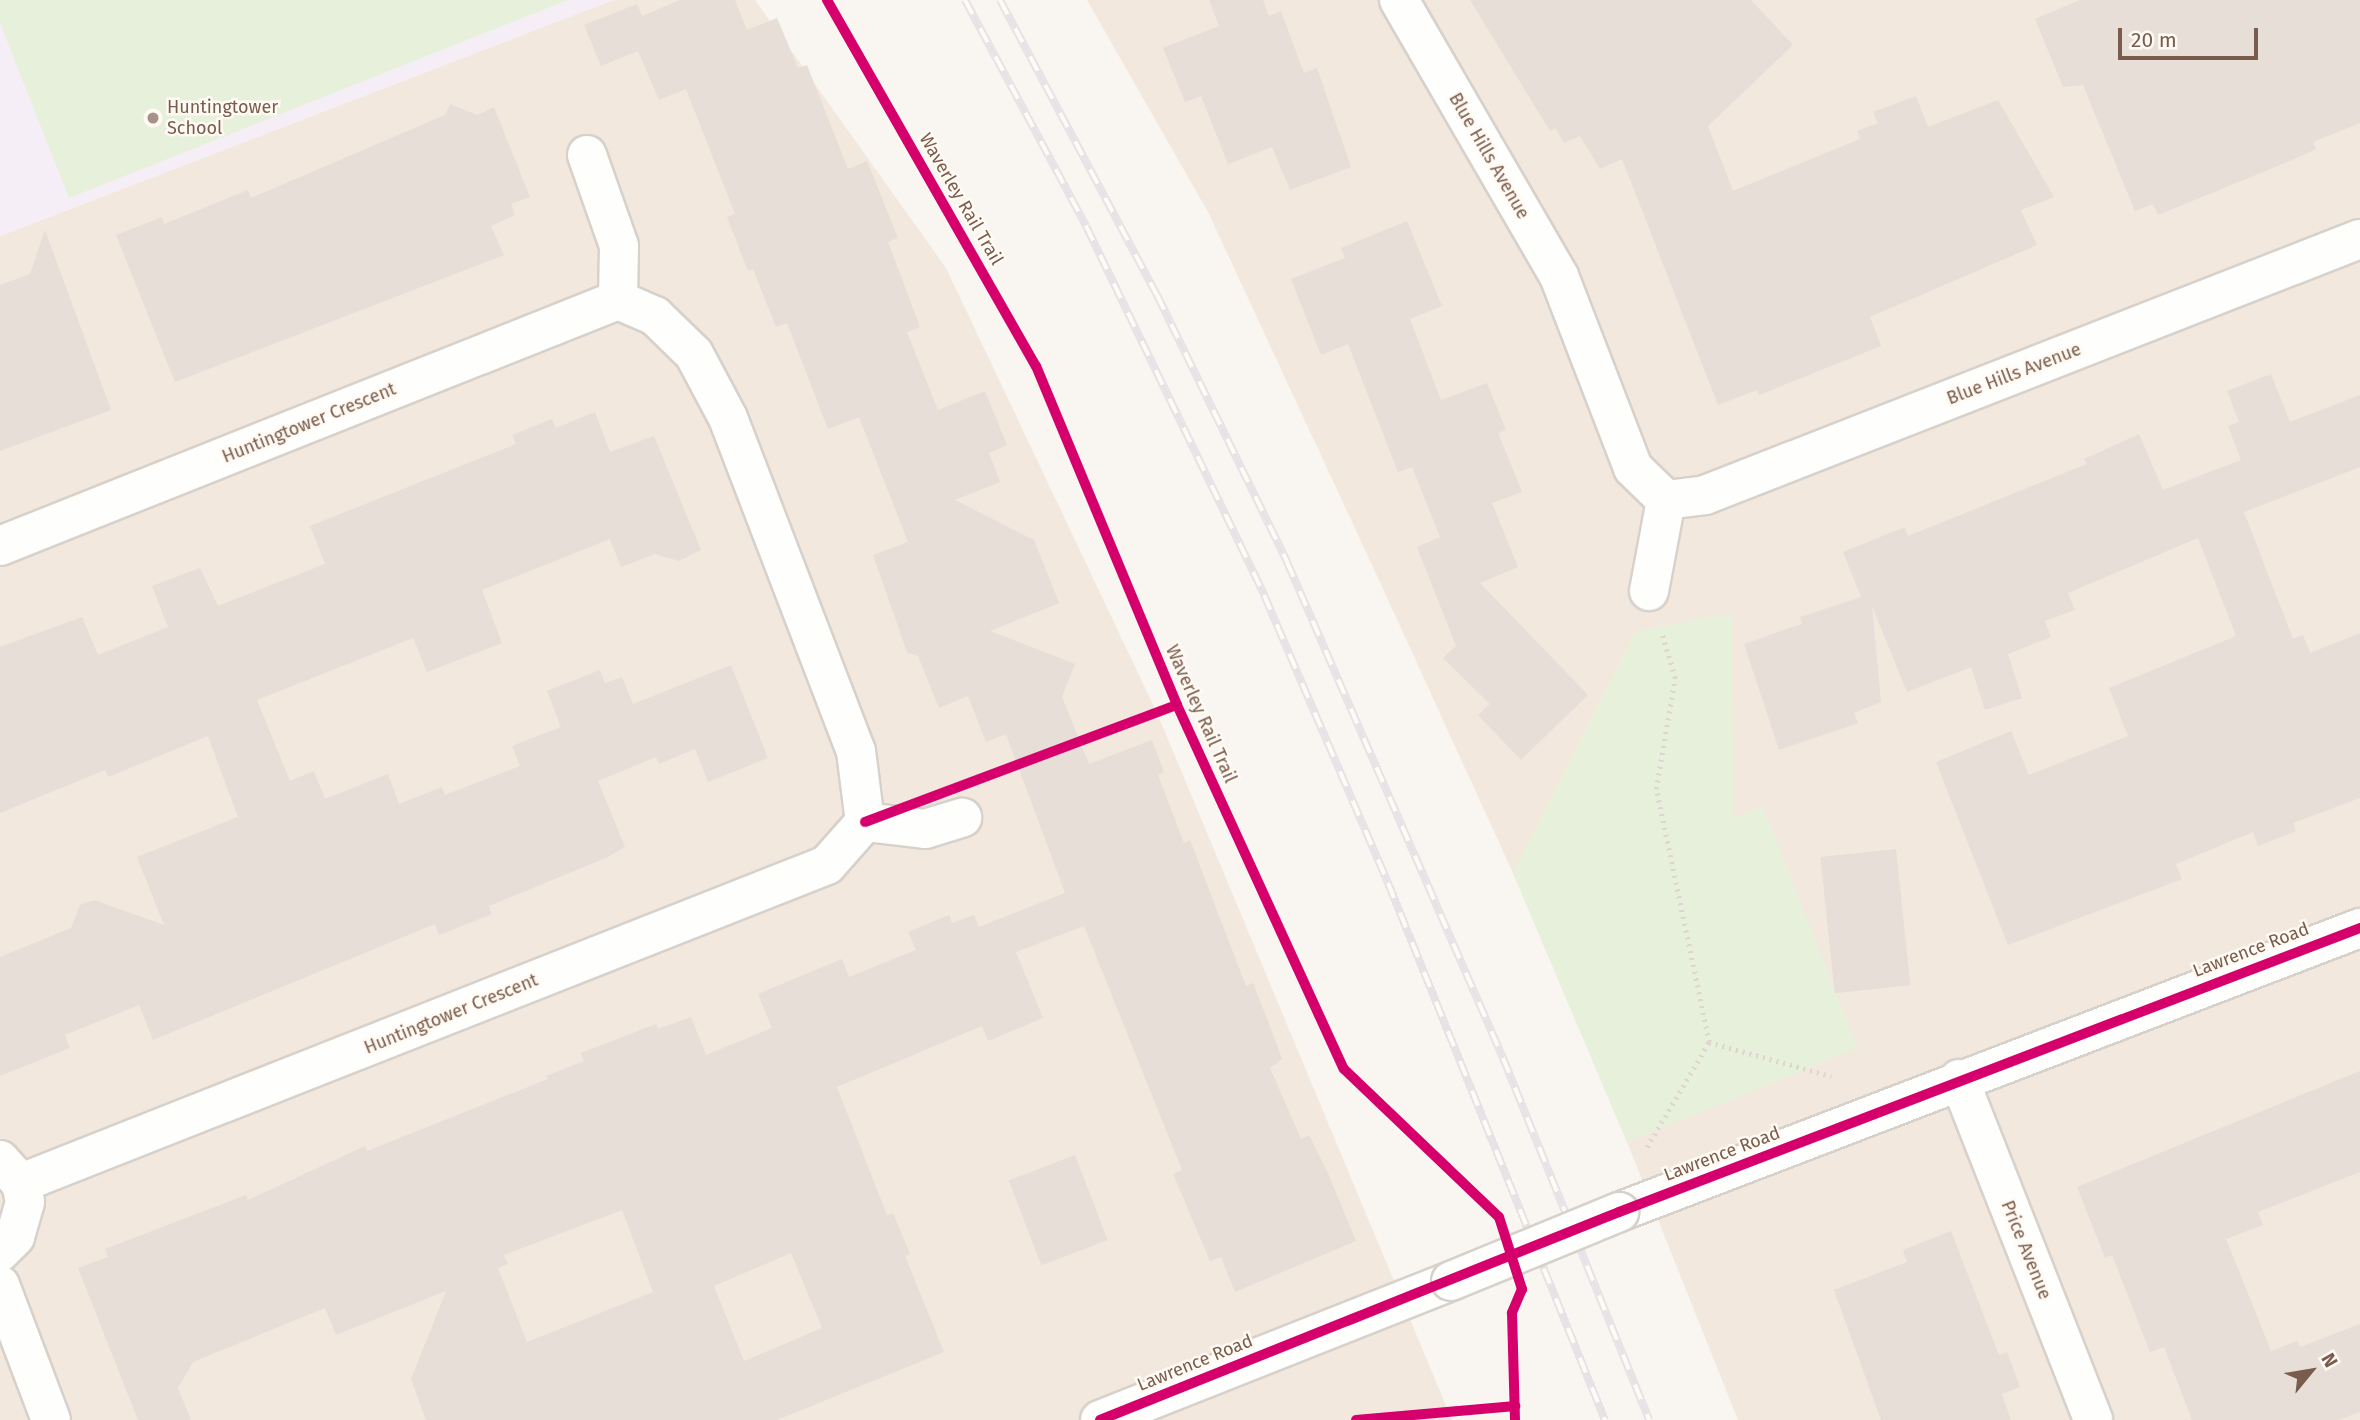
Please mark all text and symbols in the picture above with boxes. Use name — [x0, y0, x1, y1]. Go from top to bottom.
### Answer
scale bar — [2122, 14, 2262, 58]
text: 20 m — [2131, 27, 2177, 53]
street label: Blue Hills Avenue — [1444, 89, 1534, 223]
place label: Huntingtower School — [167, 97, 278, 140]
marker: Huntingtower School — [145, 110, 161, 126]
street label: Waverley Rail Trail — [914, 129, 1008, 269]
street label: Blue Hills Avenue — [1944, 338, 2084, 410]
street label: Huntingtower Crescent — [219, 378, 399, 468]
street label: Waverley Rail Trail — [1161, 642, 1241, 786]
street label: Lawrence Road — [2190, 918, 2312, 982]
street label: Huntingtower Crescent — [361, 969, 541, 1059]
street label: Lawrence Road — [1661, 1122, 1783, 1186]
street label: Price Avenue — [1996, 1197, 2056, 1303]
street label: Lawrence Road — [1134, 1330, 1256, 1396]
north arrow — [2276, 1336, 2346, 1406]
text: N — [2317, 1349, 2343, 1371]

